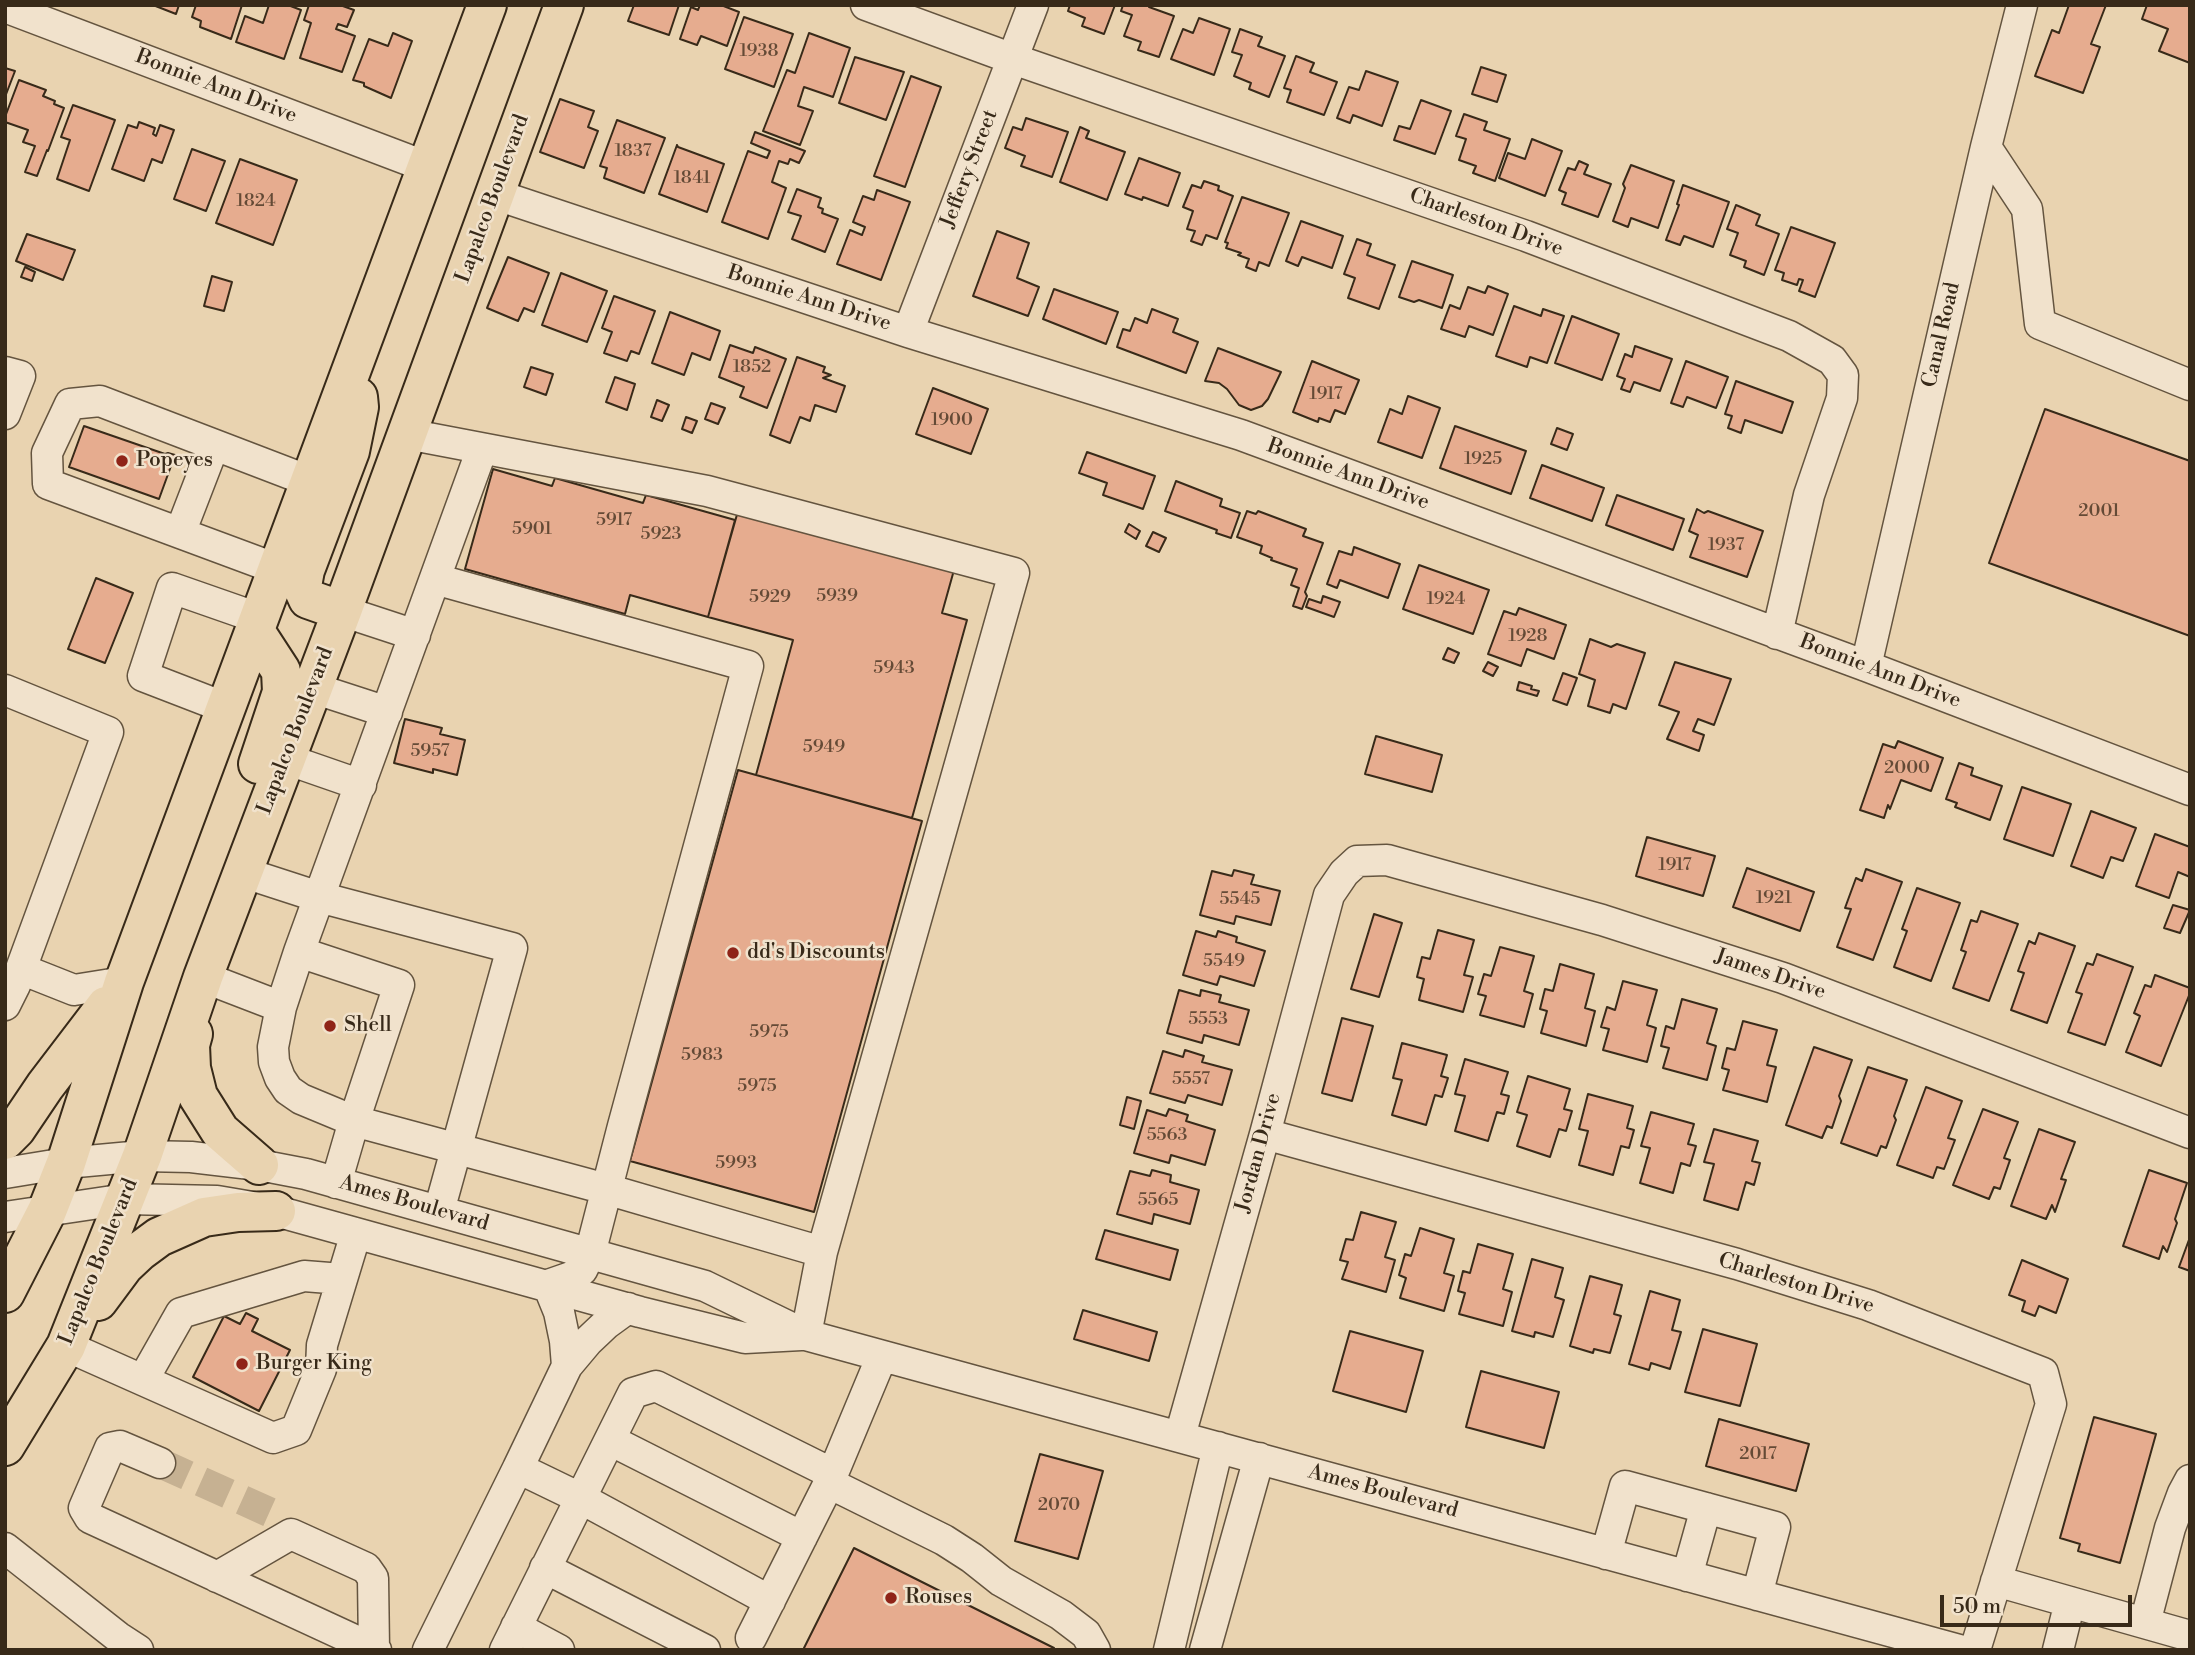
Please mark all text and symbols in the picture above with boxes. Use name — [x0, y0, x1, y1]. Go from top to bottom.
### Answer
house number: 1938 — [740, 41, 778, 63]
street label: Bonnie Ann Drive — [132, 45, 300, 129]
street label: Jeffery Street — [936, 106, 1004, 232]
street label: Lapalco Boulevard — [451, 111, 535, 287]
house number: 1837 — [614, 141, 652, 163]
house number: 1841 — [673, 168, 711, 190]
street label: Charleston Drive — [1406, 183, 1566, 263]
house number: 1824 — [236, 191, 276, 213]
street label: Bonnie Ann Drive — [724, 261, 894, 337]
street label: Canal Road — [1918, 280, 1966, 390]
house number: 1852 — [733, 357, 771, 379]
house number: 1917 — [1309, 384, 1343, 406]
house number: 1900 — [931, 410, 973, 432]
street label: Bonnie Ann Drive — [1263, 434, 1433, 516]
place label: Popeyes — [136, 448, 213, 474]
house number: 1925 — [1464, 449, 1502, 471]
marker: Popeyes — [114, 453, 130, 469]
house number: 2001 — [2078, 501, 2120, 523]
house number: 5917 — [596, 510, 632, 532]
house number: 5901 — [512, 519, 552, 541]
house number: 5923 — [640, 524, 682, 546]
house number: 1937 — [1708, 535, 1744, 557]
house number: 5939 — [816, 586, 858, 608]
house number: 5929 — [749, 587, 791, 609]
house number: 1924 — [1426, 589, 1466, 611]
house number: 1928 — [1508, 626, 1548, 648]
street label: Bonnie Ann Drive — [1796, 630, 1964, 714]
street label: Lapalco Boulevard — [252, 644, 340, 818]
house number: 5943 — [873, 658, 915, 680]
house number: 5949 — [803, 737, 845, 759]
house number: 5957 — [410, 741, 450, 763]
house number: 2000 — [1884, 758, 1930, 780]
house number: 1917 — [1658, 855, 1692, 877]
house number: 1921 — [1756, 888, 1792, 910]
house number: 5545 — [1220, 889, 1260, 911]
place label: dd's Discounts — [747, 940, 885, 966]
street label: James Drive — [1711, 944, 1829, 1006]
marker: dd's Discounts — [725, 945, 741, 961]
house number: 5549 — [1203, 951, 1245, 973]
house number: 5553 — [1188, 1009, 1228, 1031]
place label: Shell — [344, 1013, 392, 1039]
marker: Shell — [322, 1018, 338, 1034]
house number: 5975 — [749, 1022, 789, 1044]
house number: 5983 — [681, 1045, 723, 1067]
house number: 5557 — [1172, 1069, 1210, 1091]
house number: 5975 — [737, 1076, 777, 1098]
street label: Jordan Drive — [1231, 1091, 1287, 1215]
house number: 5563 — [1147, 1125, 1187, 1147]
house number: 5993 — [715, 1153, 757, 1175]
street label: Ames Boulevard — [336, 1171, 492, 1237]
street label: Lapalco Boulevard — [54, 1175, 144, 1349]
house number: 5565 — [1138, 1190, 1178, 1212]
street label: Charleston Drive — [1715, 1248, 1877, 1320]
place label: Burger King — [256, 1351, 372, 1377]
marker: Burger King — [234, 1356, 250, 1372]
house number: 2017 — [1739, 1444, 1777, 1466]
street label: Ames Boulevard — [1305, 1460, 1461, 1524]
house number: 2070 — [1038, 1495, 1080, 1517]
scale bar — [1943, 1582, 2136, 1626]
place label: Rouses — [905, 1585, 972, 1611]
marker: Rouses — [883, 1590, 899, 1606]
text: 50 m — [1953, 1594, 2001, 1620]

